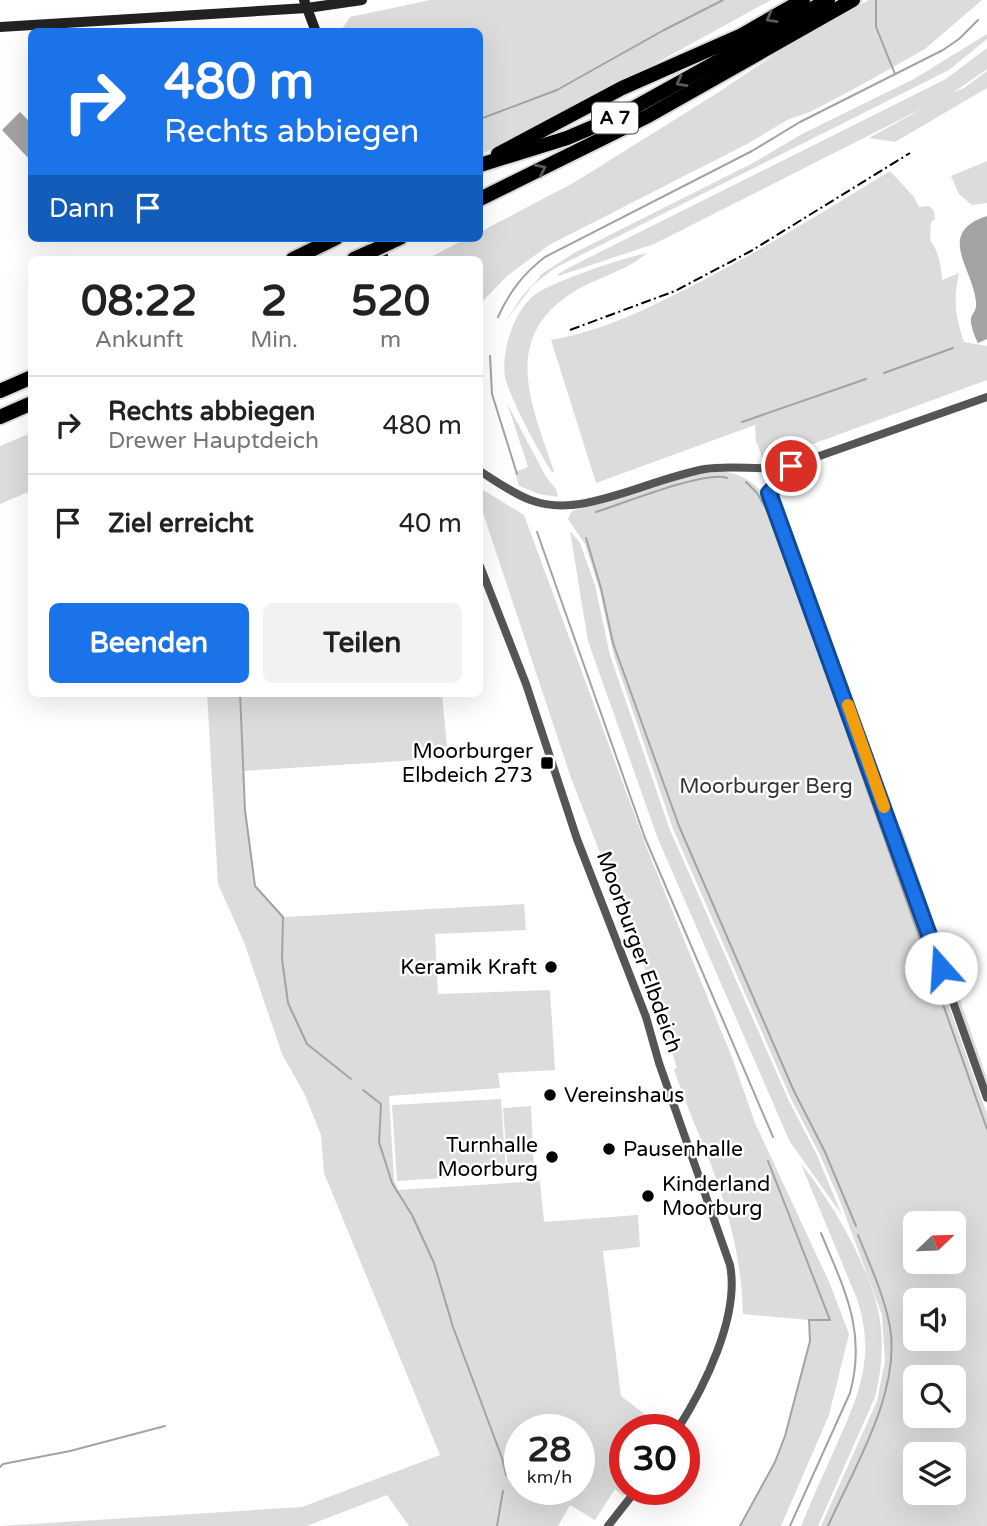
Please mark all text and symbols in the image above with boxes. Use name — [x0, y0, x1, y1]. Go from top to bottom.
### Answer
one-way arrow — [766, 10, 779, 23]
text: 480 m — [164, 53, 314, 112]
icon: right — [49, 56, 140, 147]
one-way arrow — [676, 74, 689, 87]
road number: A 7 — [592, 102, 638, 134]
text: Rechts abbiegen — [164, 113, 419, 151]
one-way arrow — [534, 164, 546, 178]
icon: arrive — [129, 189, 167, 227]
text: Dann — [49, 193, 115, 224]
text: 08:22 — [81, 276, 197, 327]
text: 2 — [261, 276, 287, 327]
text: 520 — [351, 276, 430, 327]
text: Ankunft — [95, 326, 183, 354]
text: Min. — [250, 326, 298, 354]
text: m — [380, 326, 401, 354]
text: Rechts abbiegen — [108, 396, 315, 427]
icon: right — [49, 406, 87, 444]
text: 480 m — [382, 410, 462, 441]
text: Drewer Hauptdeich — [108, 427, 319, 455]
pin — [761, 436, 821, 496]
icon: arrive — [772, 447, 810, 485]
icon: arrive — [49, 504, 87, 542]
text: Ziel erreicht — [108, 508, 254, 539]
text: 40 m — [399, 508, 462, 539]
button: Beenden — [49, 603, 249, 683]
button: Teilen — [263, 603, 462, 683]
place label: Moorburger Elbdeich 273 — [402, 739, 533, 788]
marker: Moorburger Elbdeich 273 — [539, 755, 555, 771]
park label: Moorburger Berg — [679, 774, 853, 799]
street label: Moorburger Elbdeich — [591, 848, 687, 1056]
position arrow — [904, 931, 978, 1005]
place label: Keramik Kraft — [400, 955, 537, 980]
marker: Keramik Kraft — [543, 959, 559, 975]
place label: Vereinshaus — [564, 1083, 684, 1108]
marker: Vereinshaus — [542, 1087, 558, 1103]
place label: Turnhalle Moorburg — [437, 1133, 538, 1182]
place label: Pausenhalle — [623, 1137, 743, 1162]
marker: Pausenhalle — [601, 1141, 617, 1157]
marker: Turnhalle Moorburg — [544, 1149, 560, 1165]
place label: Kinderland Moorburg — [662, 1172, 770, 1221]
marker: Kinderland Moorburg — [640, 1188, 656, 1204]
north arrow — [903, 1211, 966, 1274]
map controls — [903, 1211, 966, 1505]
button: sound — [903, 1288, 966, 1351]
button: search — [903, 1365, 966, 1428]
speed limit sign: 30 — [609, 1414, 700, 1505]
text: 28 — [528, 1429, 571, 1471]
button: layers — [903, 1442, 966, 1505]
text: km/h — [527, 1466, 572, 1488]

